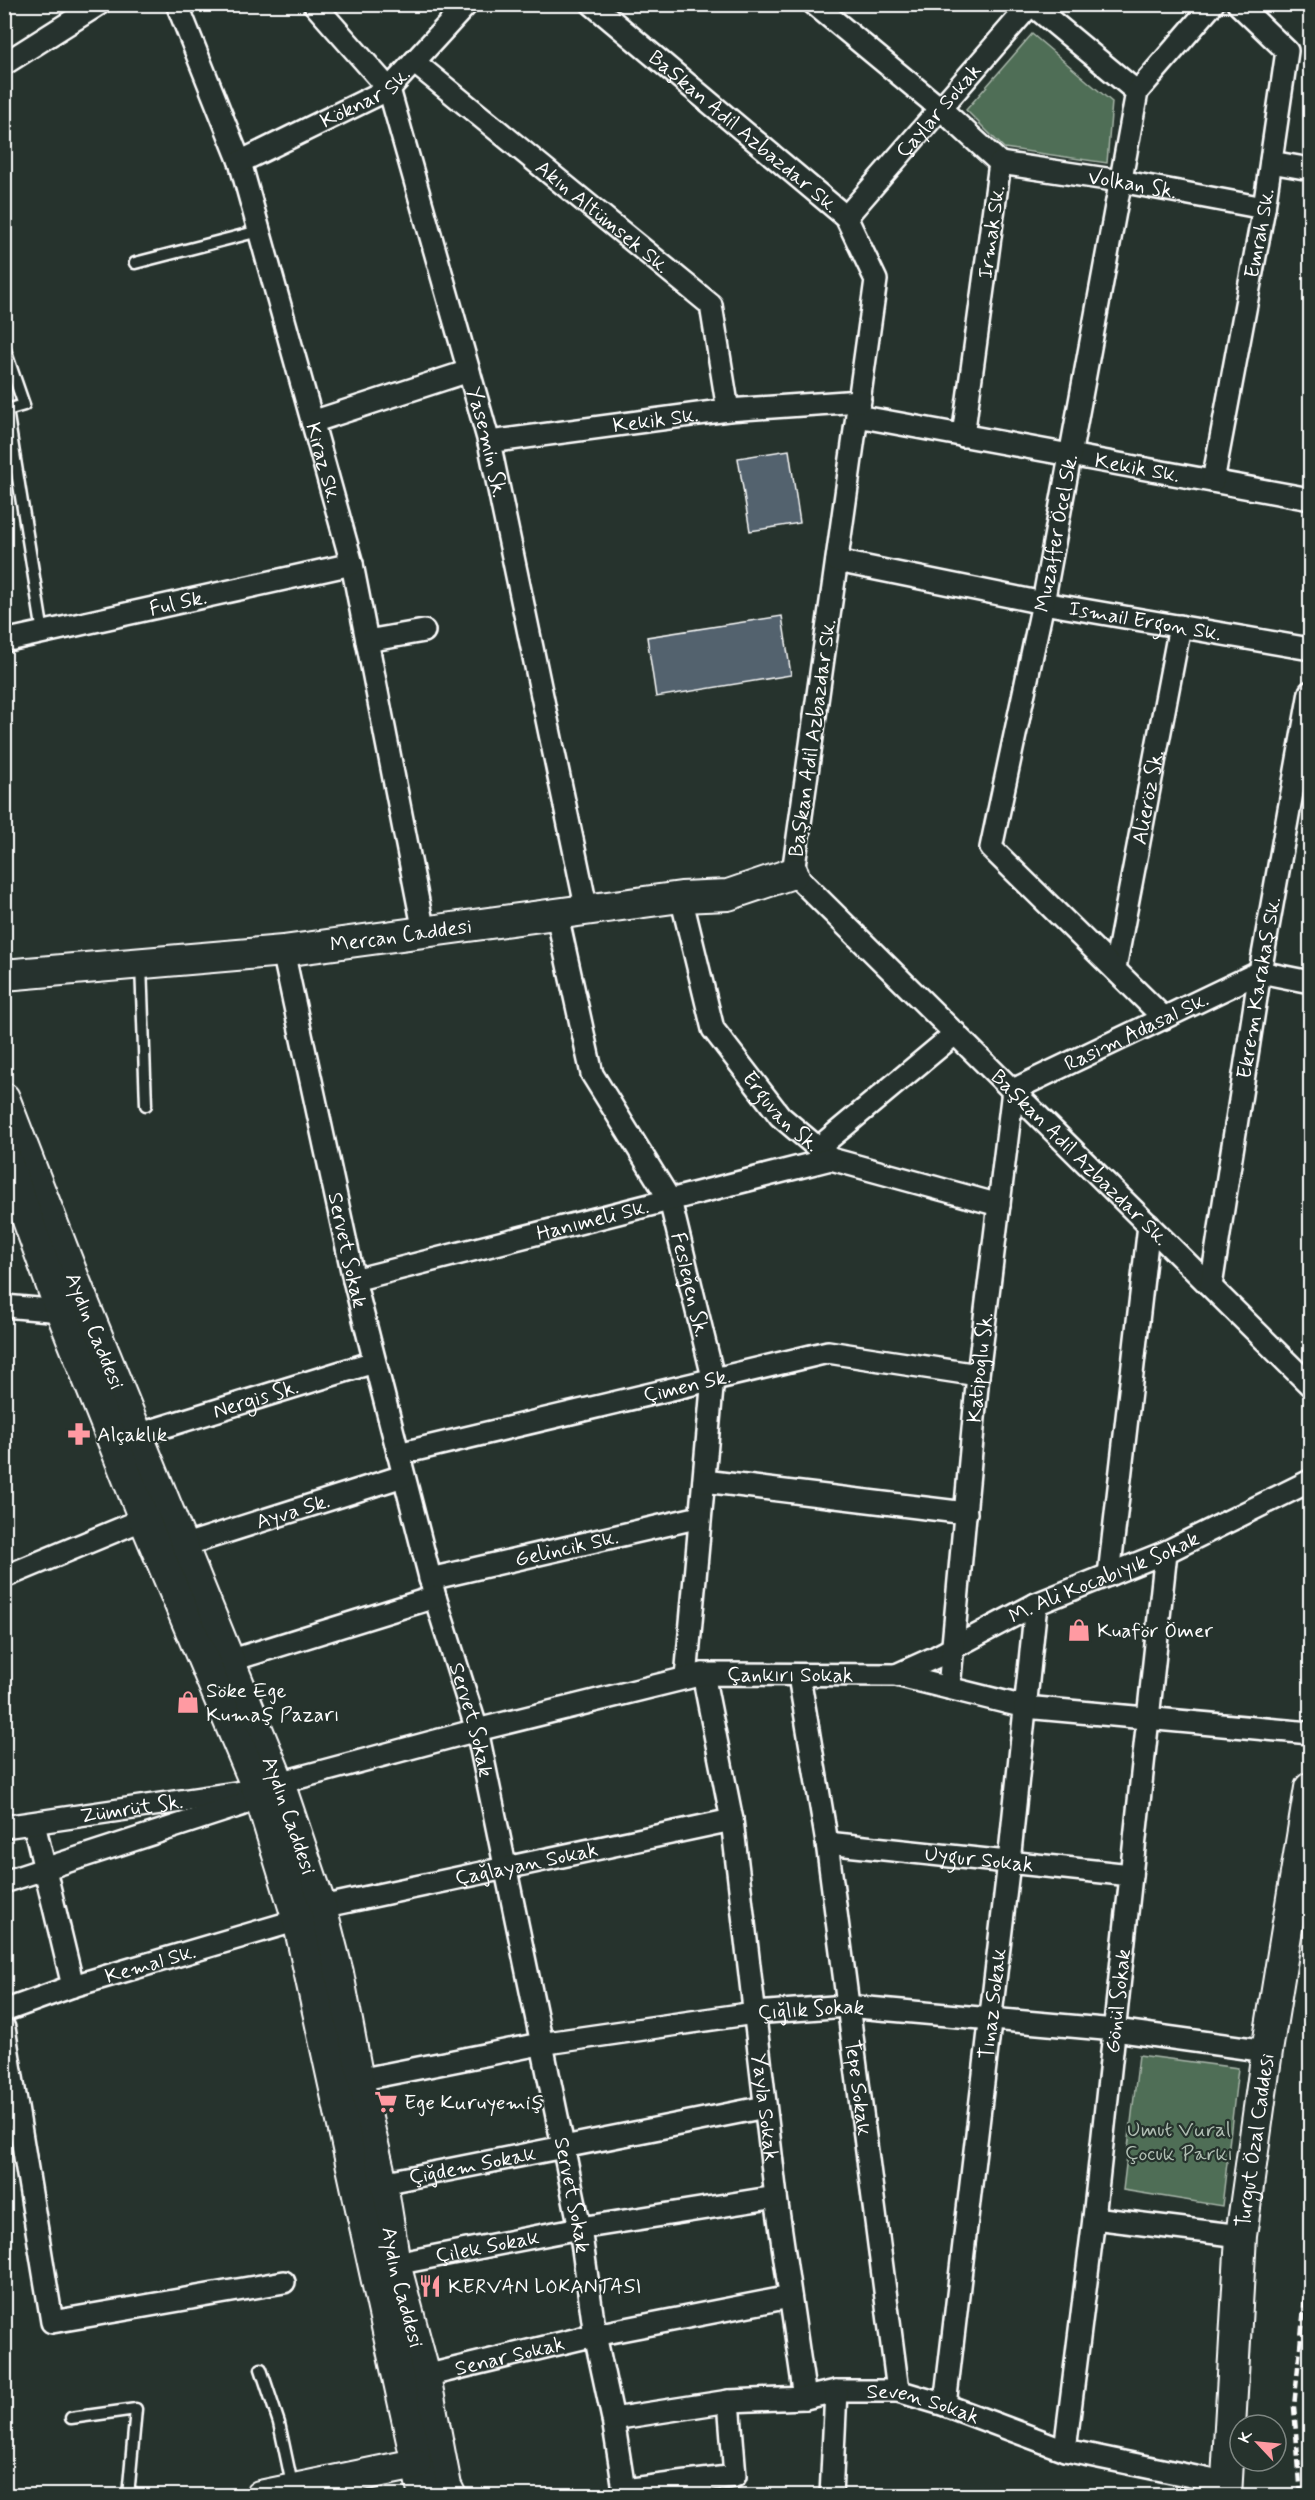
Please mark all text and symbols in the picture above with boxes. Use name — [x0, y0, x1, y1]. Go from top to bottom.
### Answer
street label: Başkan Adil Azbazdar Sk. — [642, 44, 844, 220]
street label: Çaylar Sokak — [890, 58, 988, 165]
street label: Köknar Sk. — [316, 62, 417, 136]
street label: Akın Altümsek Sk. — [529, 154, 675, 281]
street label: Volkan Sk. — [1086, 163, 1179, 206]
street label: Irmak Sk. — [972, 184, 1012, 281]
street label: Emrah Sk. — [1238, 187, 1282, 280]
street label: Yasemin Sk. — [459, 384, 513, 500]
street label: Kekik Sk. — [611, 401, 700, 440]
street label: Kiraz Sk. — [298, 419, 347, 506]
street label: Kekik Sk. — [1092, 447, 1182, 490]
street label: Muzaffer Öcel Sk. — [1029, 452, 1085, 615]
street label: Ful Sk. — [147, 584, 209, 623]
street label: Ismail Ergon Sk. — [1067, 595, 1223, 648]
street label: Başkan Adil Azbazdar Sk. — [782, 617, 844, 859]
street label: Alieröz Sk. — [1126, 748, 1171, 847]
street label: Ekrem Karakaş Sk. — [1231, 895, 1288, 1081]
street label: Mercan Caddesi — [328, 913, 474, 959]
street label: Rasim Adasal Sk. — [1060, 986, 1213, 1078]
street label: Başkan Adil Azbazdar Sk. — [984, 1064, 1174, 1252]
street label: Erguvan Sk. — [735, 1066, 825, 1159]
street label: Servet Sokak — [320, 1190, 374, 1311]
street label: Hanımeli Sk. — [534, 1193, 652, 1248]
street label: Fesleğen Sk. — [663, 1230, 716, 1340]
street label: Aydın Caddesi — [58, 1269, 130, 1394]
street label: Katipoğlu Sk. — [961, 1311, 1001, 1424]
street label: Çimen Sk. — [641, 1363, 734, 1410]
street label: Nergis Sk. — [210, 1373, 302, 1426]
pharmacy icon: Alçaklık — [66, 1421, 92, 1447]
place label: Alçaklık — [97, 1421, 168, 1449]
street label: Ayva Sk. — [252, 1487, 333, 1537]
street label: Gelincik Sk. — [512, 1523, 621, 1574]
street label: M. Ali Kocabıyık Sokak — [1004, 1525, 1204, 1631]
shop icon: Kuaför Ömer — [1066, 1617, 1092, 1643]
place label: Kuaför Ömer — [1097, 1617, 1213, 1645]
street label: Servet Sokak — [442, 1659, 499, 1780]
street label: Çankırı Sokak — [727, 1661, 853, 1690]
place label: Söke Ege Kumaş Pazarı — [206, 1677, 340, 1729]
shop icon: Söke Ege Kumaş Pazarı — [175, 1689, 201, 1715]
street label: Aydın Caddesi — [255, 1752, 322, 1879]
street label: Zümrüt Sk. — [78, 1788, 185, 1831]
street label: Çağlayan Sokak — [453, 1836, 601, 1893]
street label: Uygur Sokak — [923, 1840, 1035, 1880]
street label: Kemal Sk. — [102, 1938, 199, 1991]
street label: Tınaz Sokak — [973, 1947, 1014, 2061]
street label: Gönül Sokak — [1099, 1947, 1138, 2055]
street label: Çığlık Sokak — [757, 1993, 866, 2028]
street label: Tepe Sokak — [838, 2038, 878, 2138]
street label: Turgut Özal Caddesi — [1229, 2051, 1282, 2229]
street label: Yayla Sokak — [744, 2052, 785, 2163]
supermarket icon: Ege Kuruyemiş — [373, 2089, 399, 2115]
place label: Ege Kuruyemiş — [404, 2089, 544, 2117]
park label: Umut Vural Çocuk Parkı — [1125, 2116, 1233, 2168]
street label: Servet Sokak — [547, 2135, 596, 2255]
street label: Çiğdem Sokak — [407, 2140, 538, 2192]
street label: Çilek Sokak — [433, 2223, 542, 2271]
street label: Aydın Caddesi — [374, 2225, 430, 2351]
restaurant icon: KERVAN LOKANTASI — [417, 2273, 443, 2299]
place label: KERVAN LOKANTASI — [448, 2273, 641, 2301]
street label: Senar Sokak — [452, 2330, 567, 2383]
street label: Seven Sokak — [866, 2378, 983, 2432]
north arrow — [1228, 2413, 1288, 2473]
text: K — [1234, 2427, 1258, 2447]

